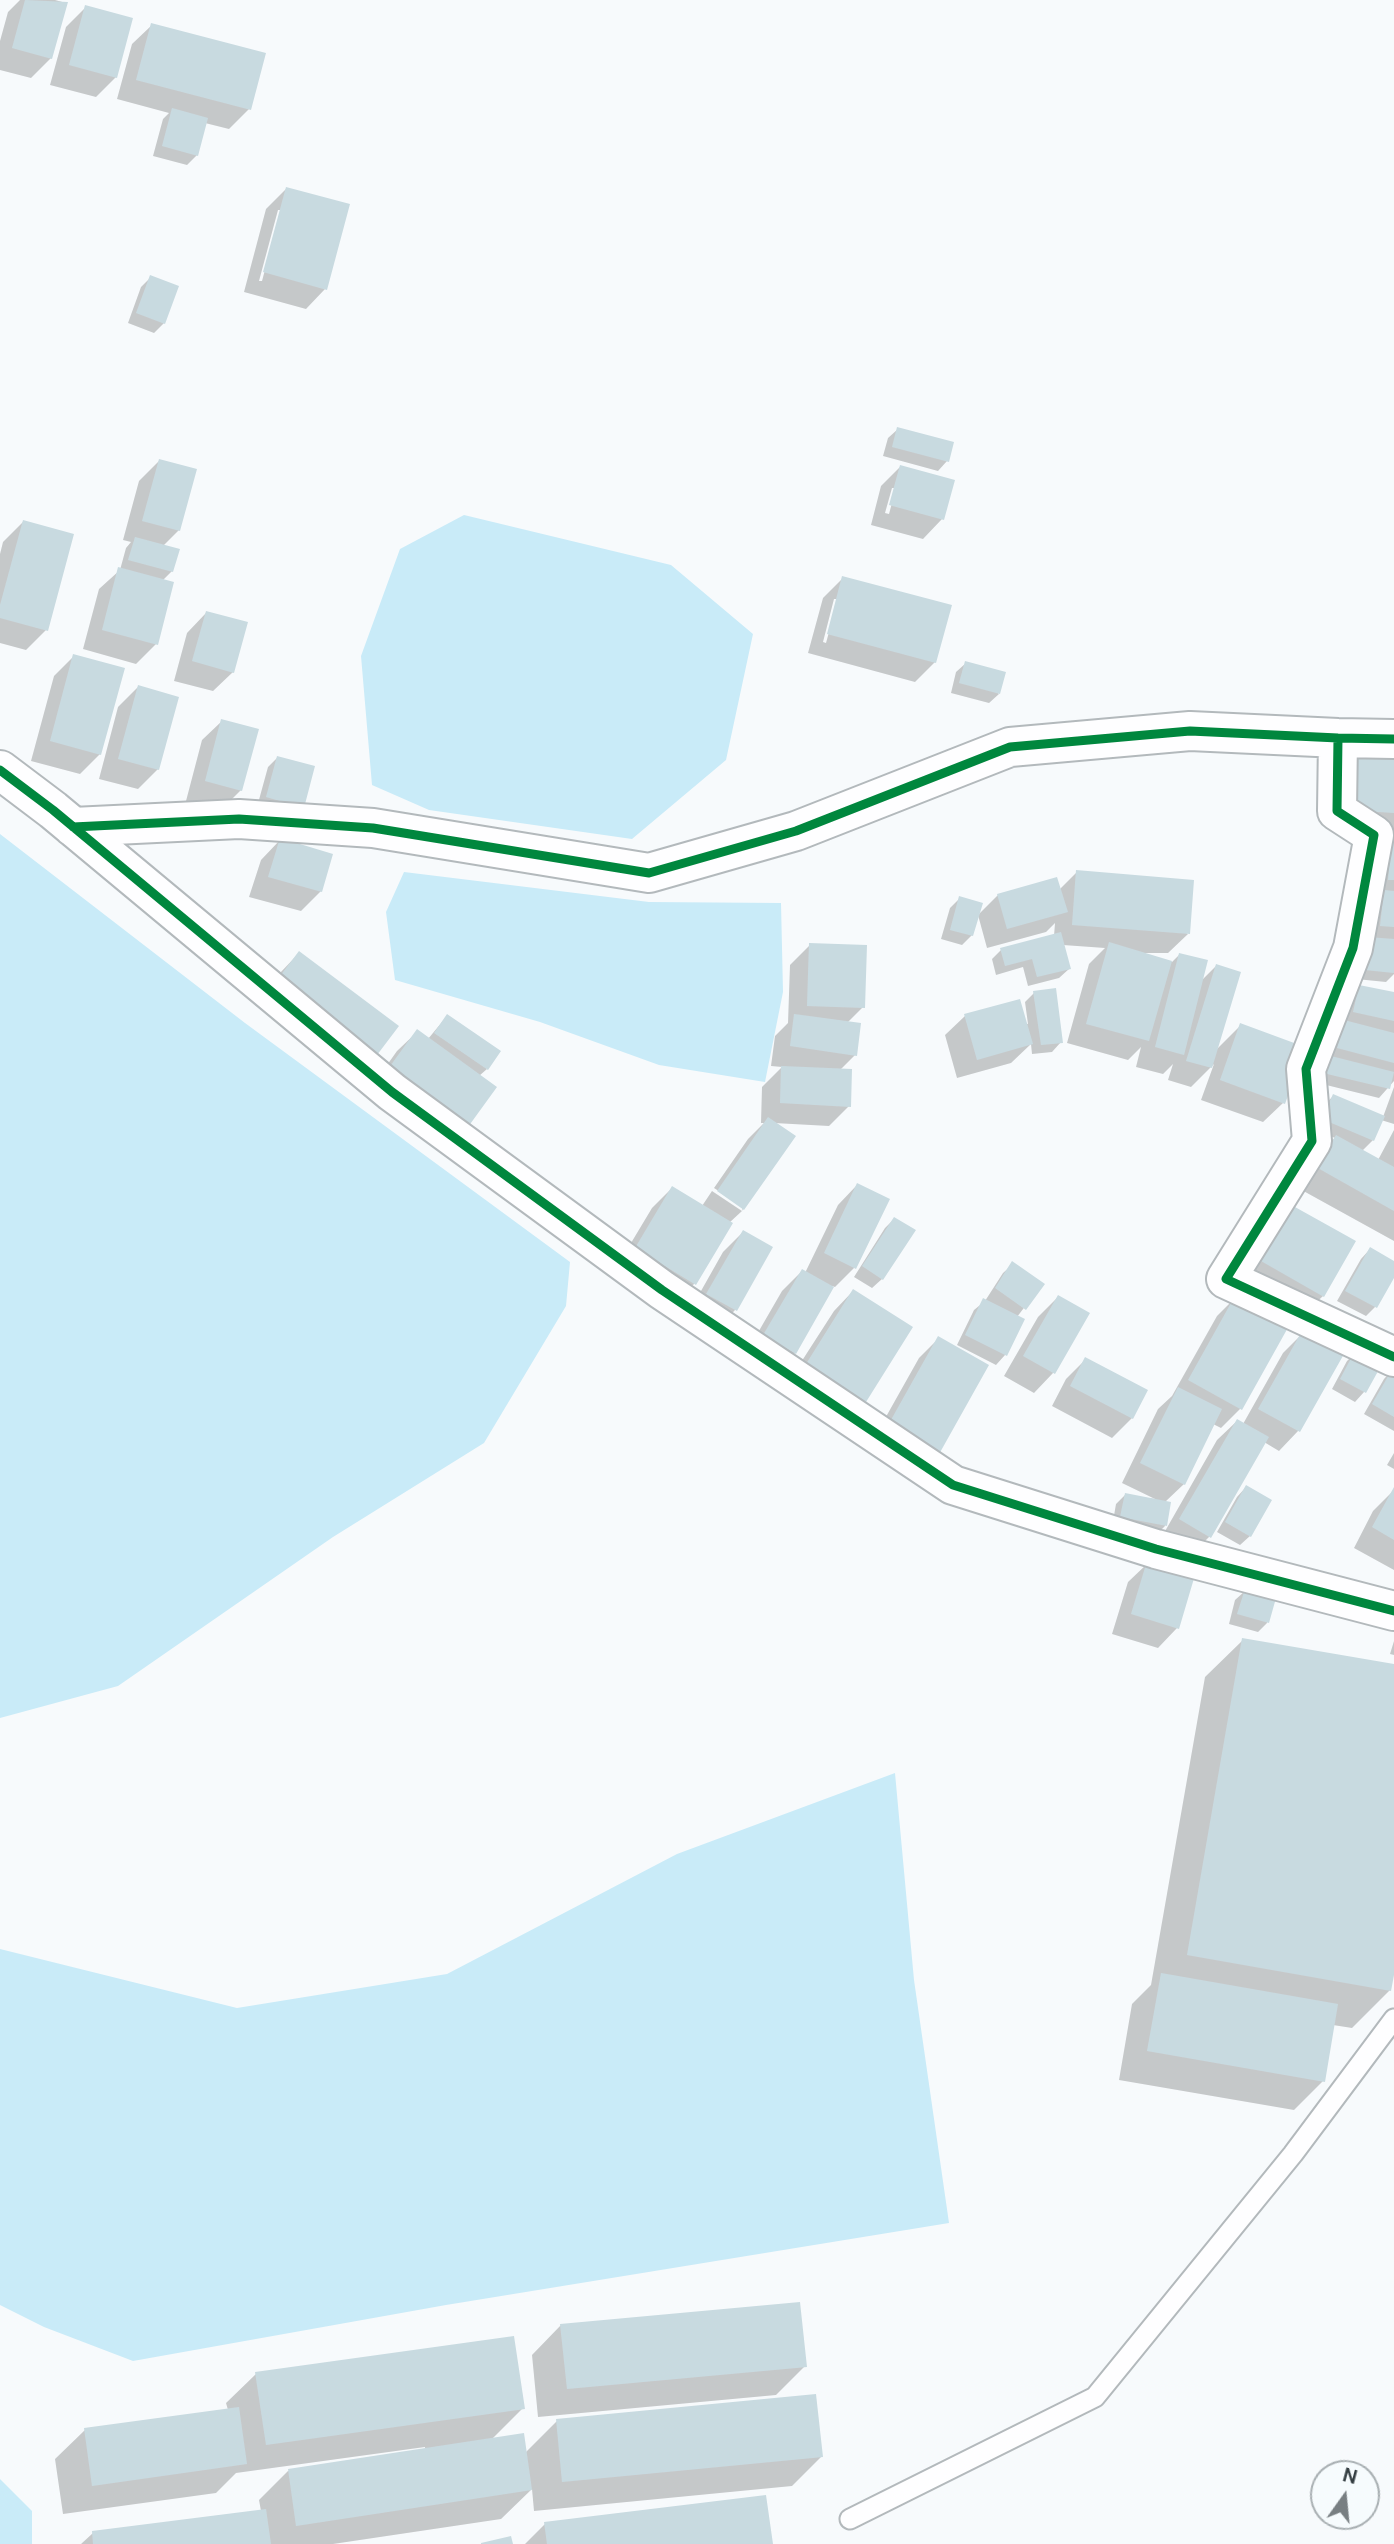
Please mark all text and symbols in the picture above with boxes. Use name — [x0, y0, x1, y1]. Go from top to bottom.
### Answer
north arrow — [1310, 2460, 1380, 2530]
text: N — [1340, 2462, 1360, 2490]

